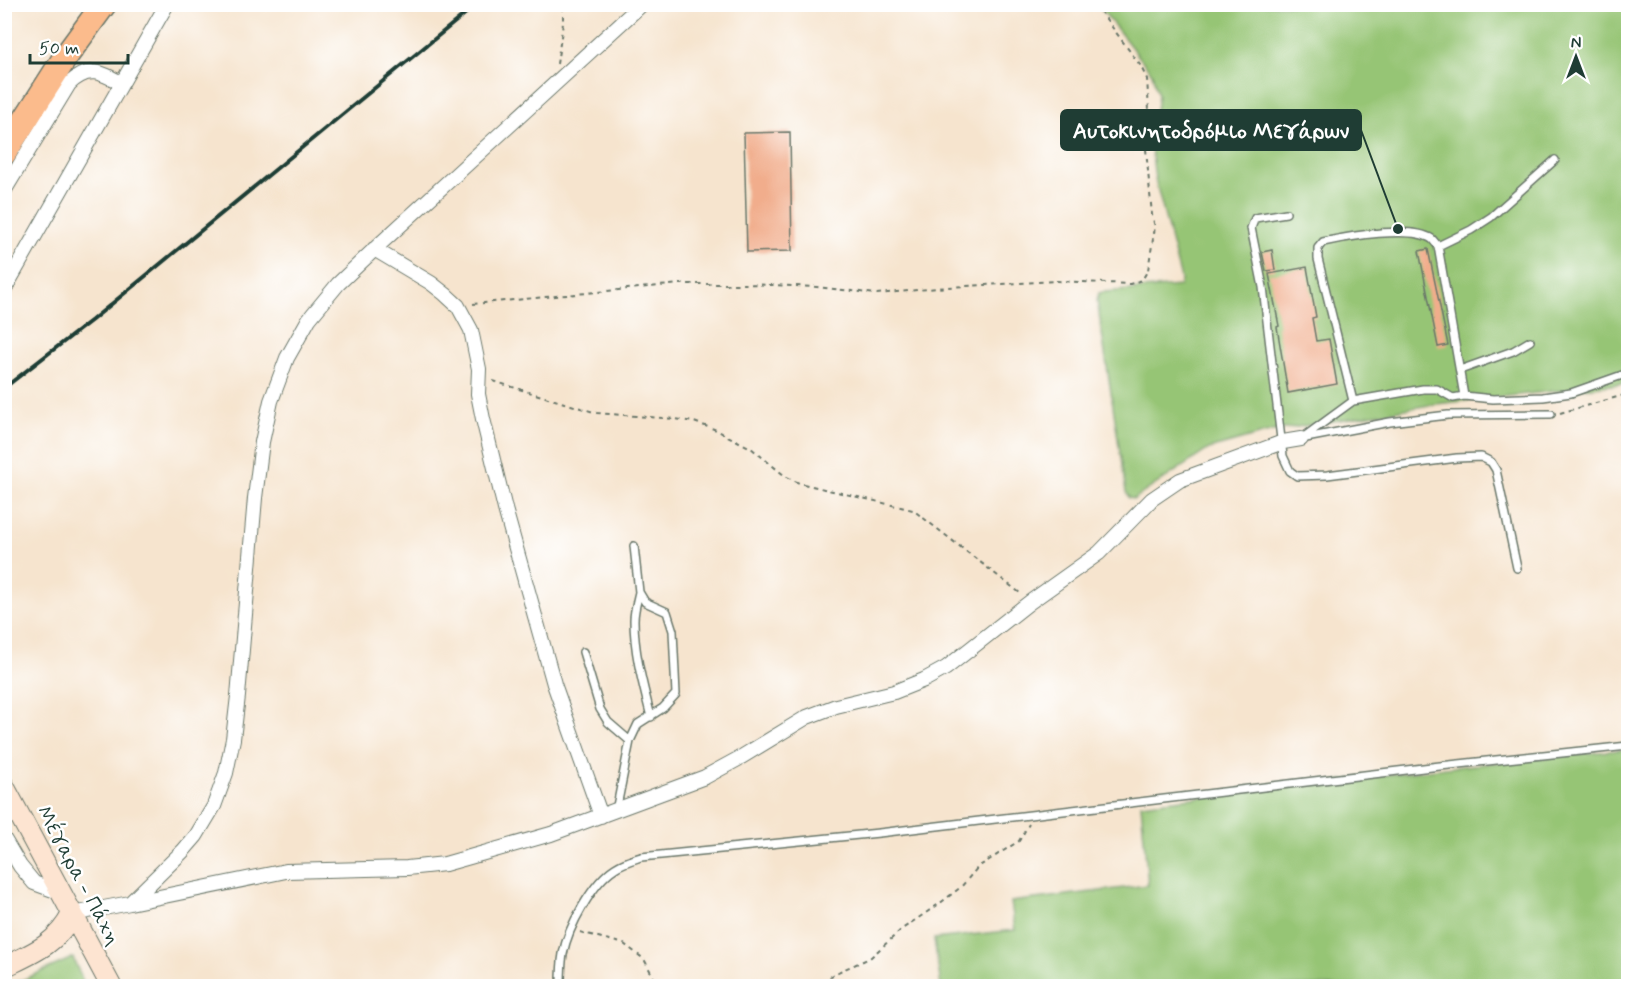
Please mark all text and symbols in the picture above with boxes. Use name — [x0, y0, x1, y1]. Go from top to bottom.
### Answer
scale bar — [30, 27, 128, 65]
north arrow — [1546, 27, 1606, 87]
text: N — [1571, 33, 1581, 54]
text: 50 m — [39, 37, 79, 61]
callout: Αυτοκινητοδρόμιο Μεγάρων — [1061, 110, 1361, 150]
text: Αυτοκινητοδρόμιο Μεγάρων — [1073, 118, 1350, 146]
street label: Μέγαρα - Πάχη — [29, 800, 128, 950]

